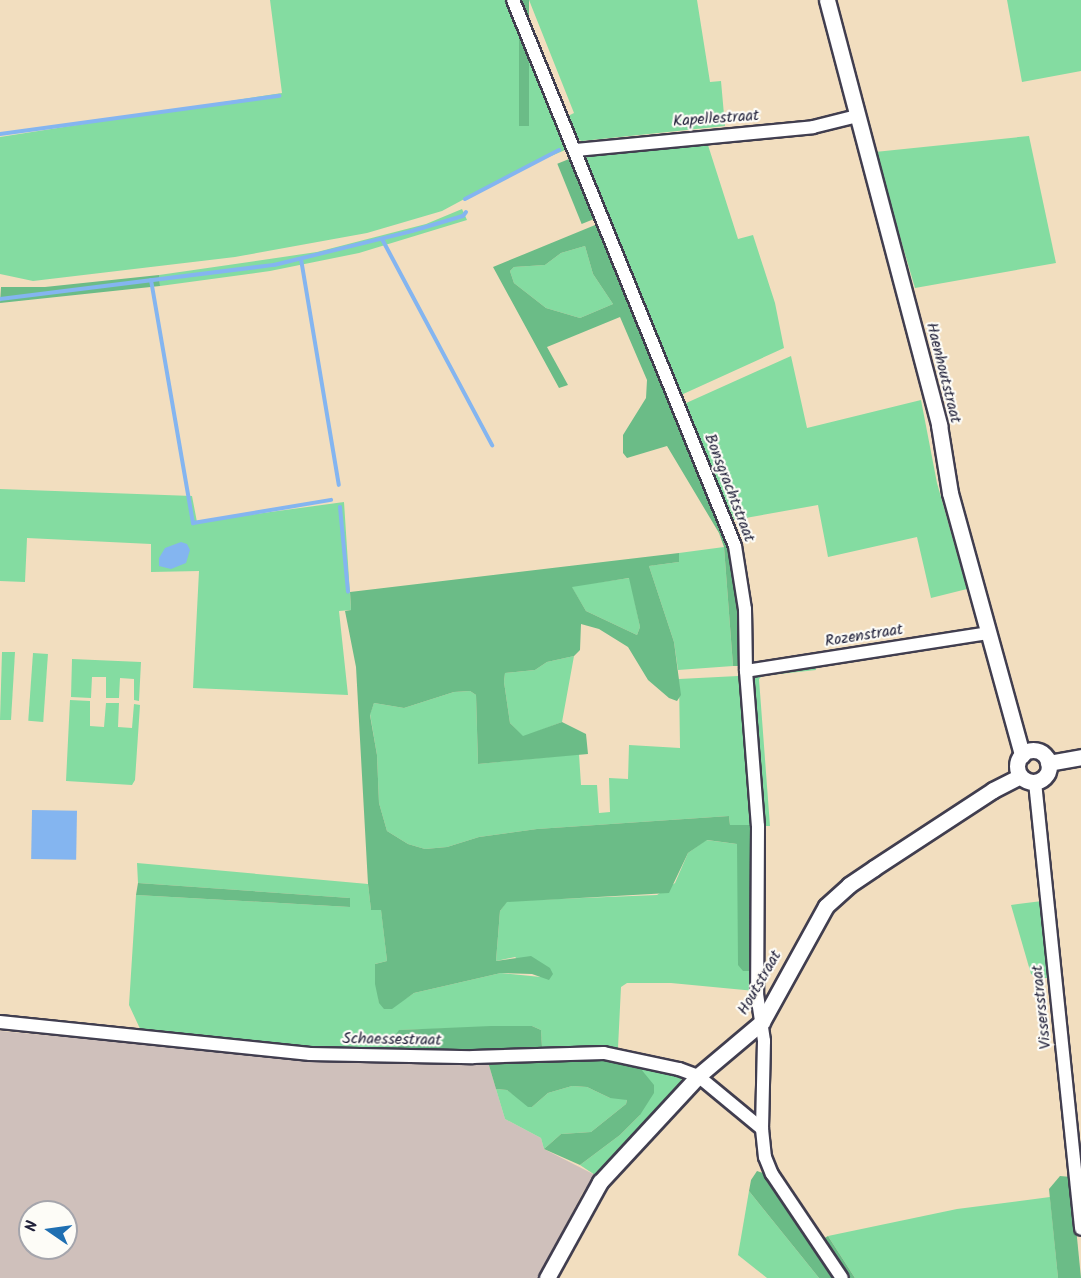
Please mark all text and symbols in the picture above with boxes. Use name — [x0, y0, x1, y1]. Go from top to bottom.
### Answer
street label: Kapellestraat — [672, 106, 760, 132]
street label: Haenhoutstraat — [921, 321, 965, 425]
street label: Bonsgrachtstraat — [700, 431, 758, 545]
street label: Rozenstraat — [824, 620, 904, 652]
street label: Houtstraat — [734, 947, 786, 1019]
street label: Vissersstraat — [1028, 964, 1056, 1050]
street label: Schaessestraat — [342, 1030, 442, 1050]
north arrow — [18, 1200, 78, 1260]
text: N — [19, 1219, 45, 1234]

